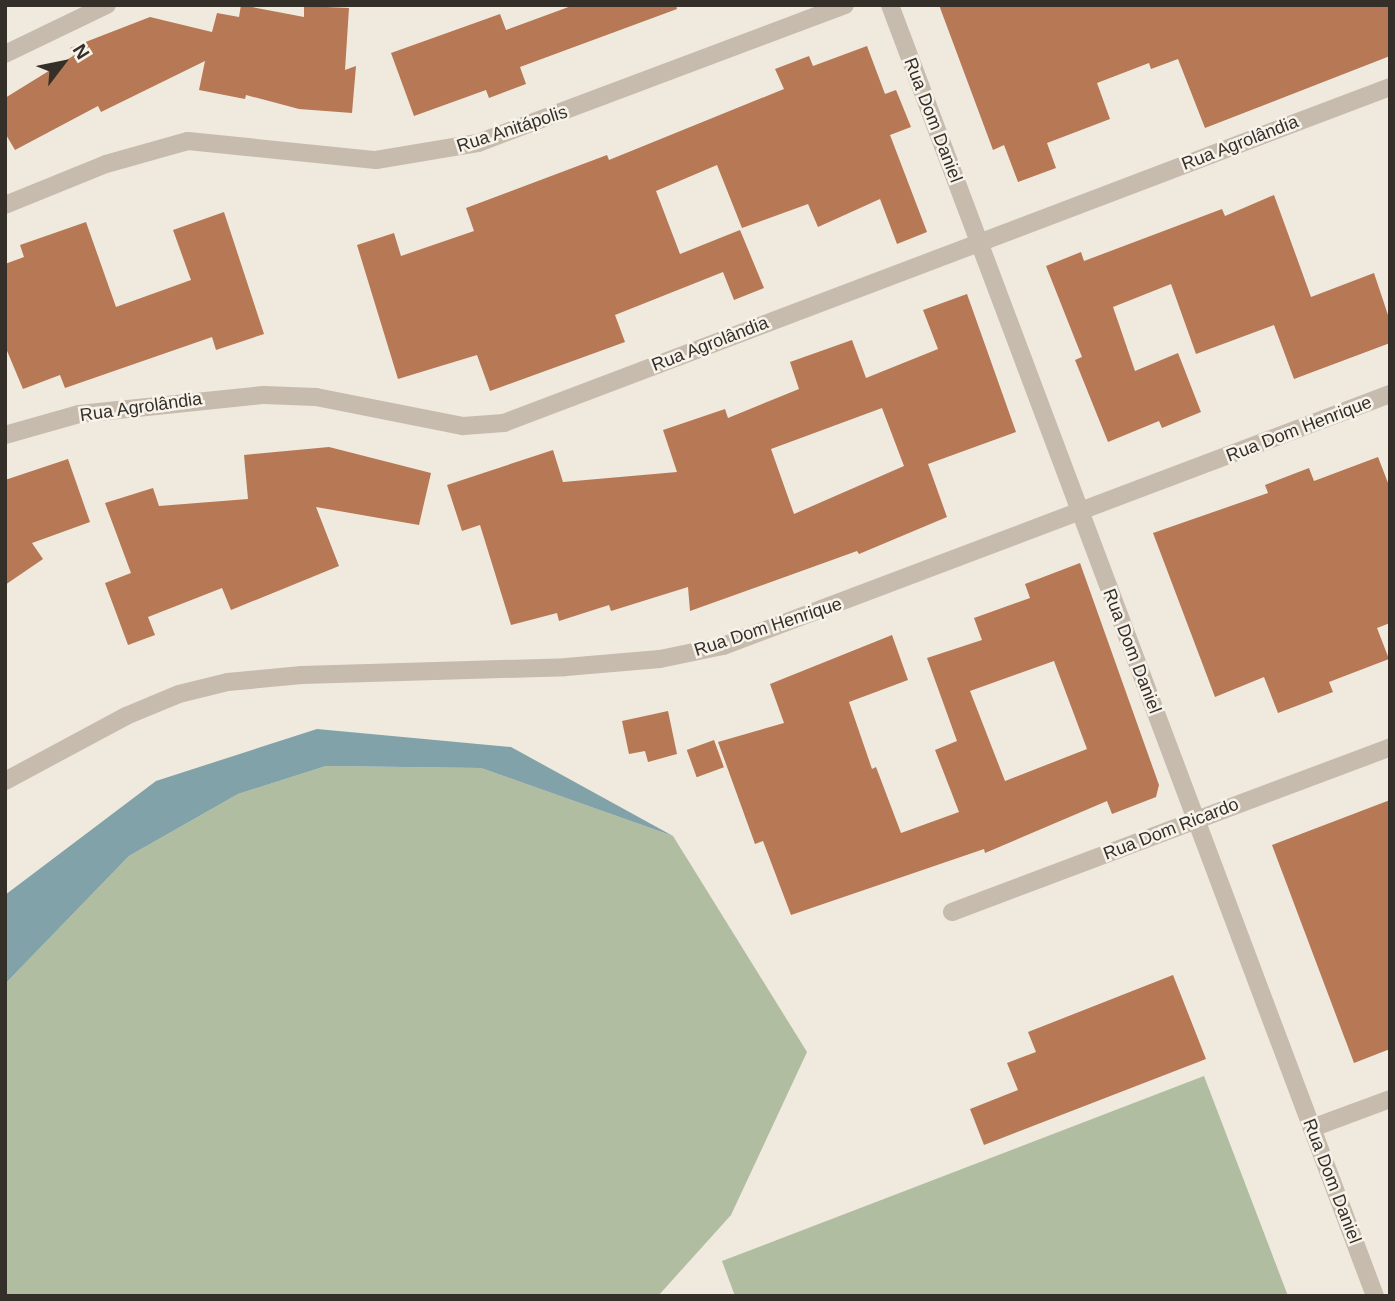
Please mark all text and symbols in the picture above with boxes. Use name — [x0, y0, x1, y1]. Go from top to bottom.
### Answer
north arrow — [28, 28, 98, 98]
text: N — [69, 40, 94, 63]
street label: Rua Dom Daniel — [899, 54, 967, 186]
street label: Rua Anitápolis — [453, 101, 571, 157]
street label: Rua Agrolândia — [1178, 111, 1302, 175]
street label: Rua Agrolândia — [648, 312, 772, 376]
street label: Rua Agrolândia — [78, 388, 204, 426]
street label: Rua Dom Henrique — [1223, 391, 1375, 467]
street label: Rua Dom Daniel — [1098, 585, 1166, 717]
street label: Rua Dom Henrique — [691, 593, 845, 661]
street label: Rua Dom Ricardo — [1100, 793, 1242, 865]
street label: Rua Dom Daniel — [1298, 1115, 1366, 1247]

